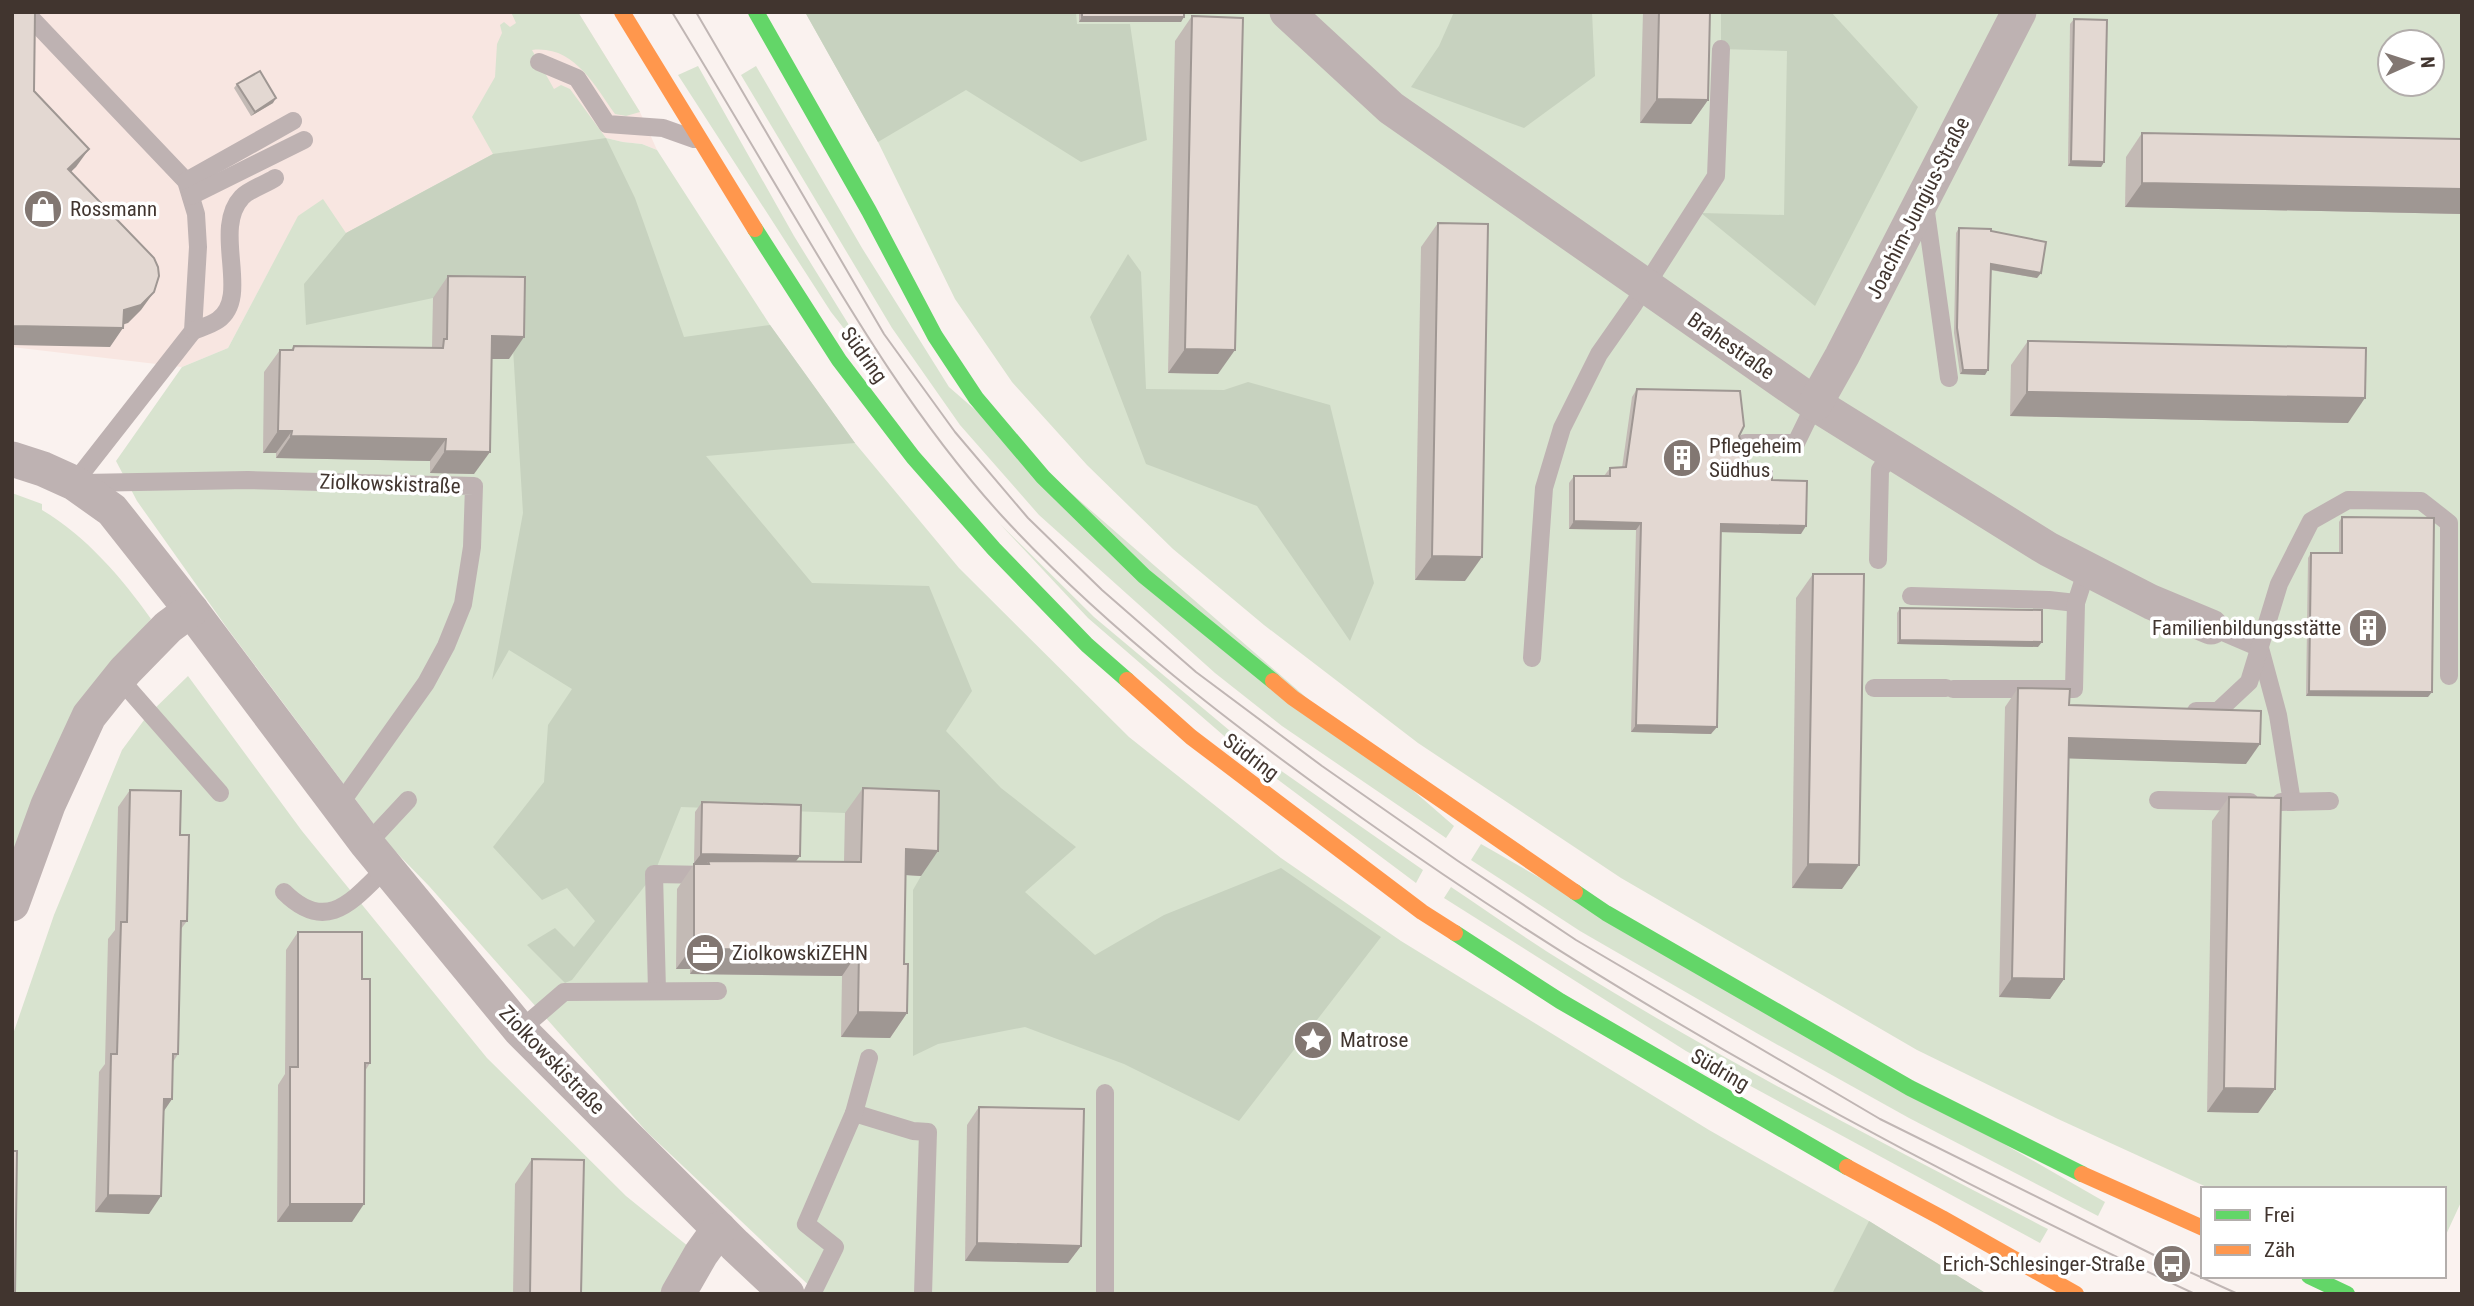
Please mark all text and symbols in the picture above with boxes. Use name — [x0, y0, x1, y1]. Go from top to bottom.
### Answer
north arrow — [2376, 28, 2446, 98]
text: N — [2416, 56, 2439, 69]
street label: Joachim-Jungius-Straße — [1862, 113, 1974, 303]
shop icon: Rossmann — [22, 188, 64, 230]
place label: Rossmann — [70, 197, 157, 221]
street label: Brahestraße — [1683, 307, 1779, 385]
street label: Südring — [836, 322, 892, 388]
place label: Pflegeheim Südhus — [1709, 434, 1802, 482]
building icon: Pflegeheim Südhus — [1661, 437, 1703, 479]
street label: Ziolkowskistraße — [319, 470, 461, 498]
building icon: Familienbildungsstätte — [2347, 607, 2389, 649]
place label: Familienbildungsstätte — [2152, 616, 2341, 640]
street label: Südring — [1219, 728, 1283, 786]
office icon: ZiolkowskiZEHN — [684, 932, 726, 974]
place label: ZiolkowskiZEHN — [732, 941, 868, 965]
street label: Ziolkowskistraße — [494, 1001, 610, 1119]
place icon: Matrose — [1292, 1019, 1334, 1061]
place label: Matrose — [1340, 1028, 1408, 1052]
street label: Südring — [1687, 1044, 1753, 1096]
legend — [2201, 1187, 2446, 1278]
text: Frei — [2264, 1203, 2295, 1227]
text: Zäh — [2264, 1238, 2295, 1262]
bus stop icon: Erich-Schlesinger-Straße — [2151, 1243, 2193, 1285]
place label: Erich-Schlesinger-Straße — [1943, 1252, 2145, 1276]

